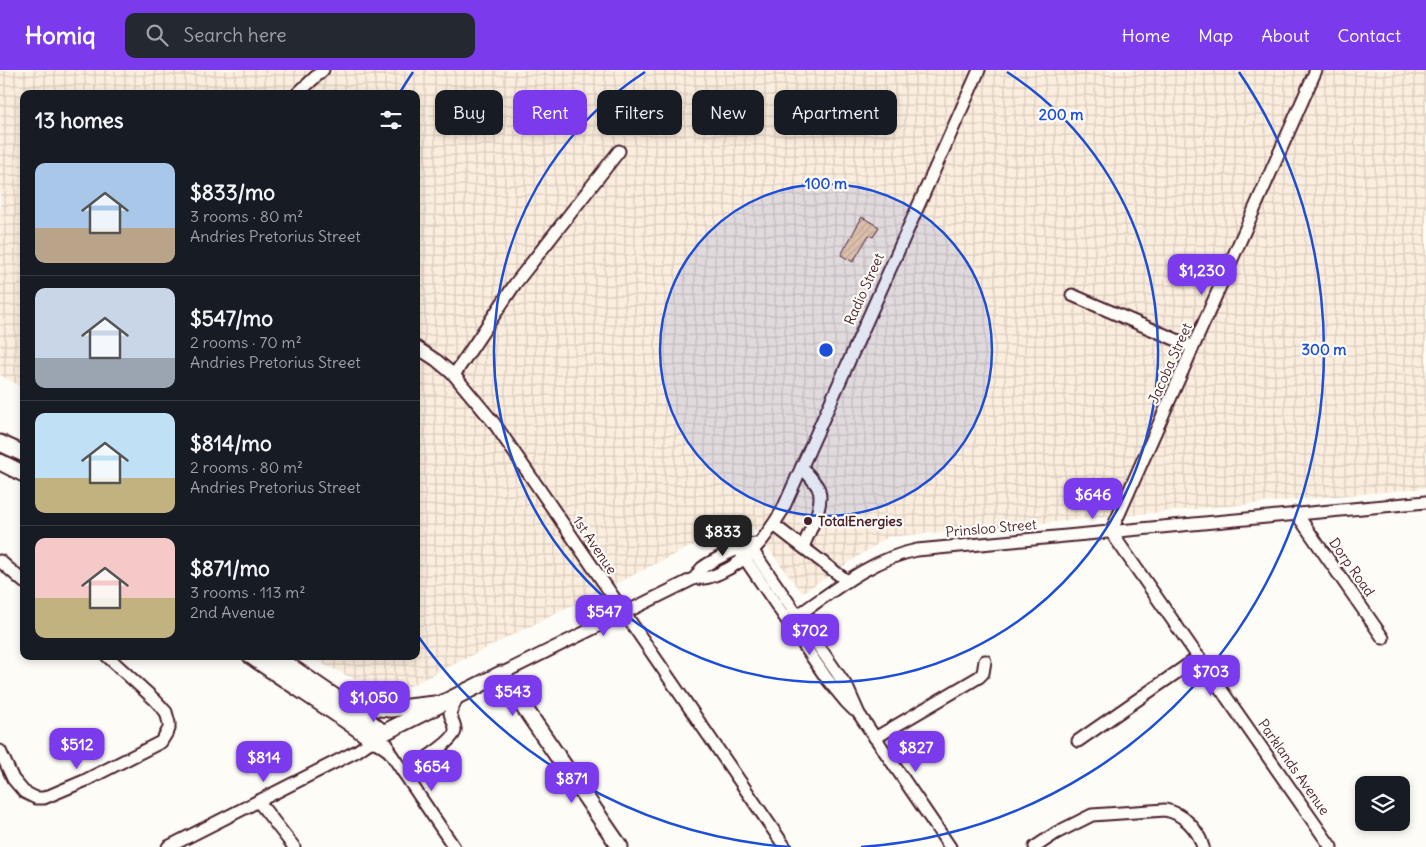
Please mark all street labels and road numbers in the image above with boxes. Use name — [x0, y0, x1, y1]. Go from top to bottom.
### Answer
street label: Radio Street — [840, 250, 888, 328]
street label: Jacoba Street — [1144, 320, 1196, 406]
street label: 1st Avenue — [569, 512, 621, 578]
street label: Prinsloo Street — [945, 515, 1038, 541]
street label: Dorp Road — [1325, 534, 1379, 600]
street label: Parklands Avenue — [1254, 716, 1334, 818]

